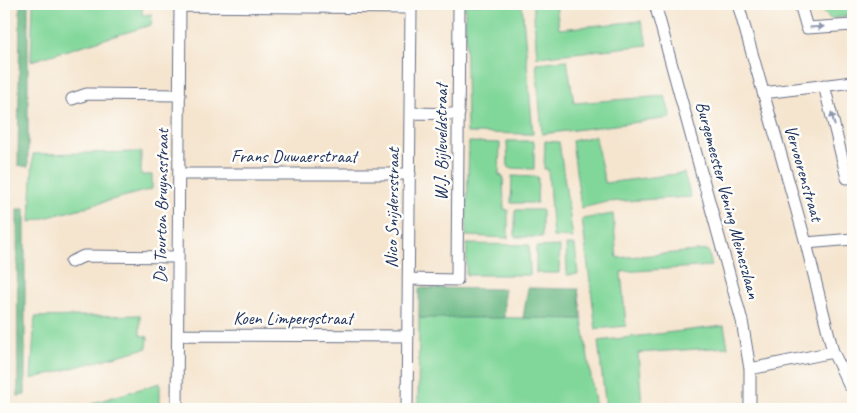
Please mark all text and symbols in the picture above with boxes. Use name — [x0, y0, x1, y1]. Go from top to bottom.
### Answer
one-way arrow — [810, 23, 826, 31]
street label: W.J. Bijleveldstraat — [430, 80, 452, 200]
street label: Burgemeester Vening Meineszlaan — [691, 99, 765, 302]
one-way arrow — [829, 112, 837, 127]
street label: Vervoorenstraat — [780, 122, 829, 225]
street label: De Tourton Bruynsstraat — [149, 127, 173, 283]
street label: Frans Duwaerstraat — [231, 145, 360, 167]
street label: Nico Snijdersstraat — [380, 146, 404, 268]
street label: Koen Limpergstraat — [233, 307, 356, 329]

